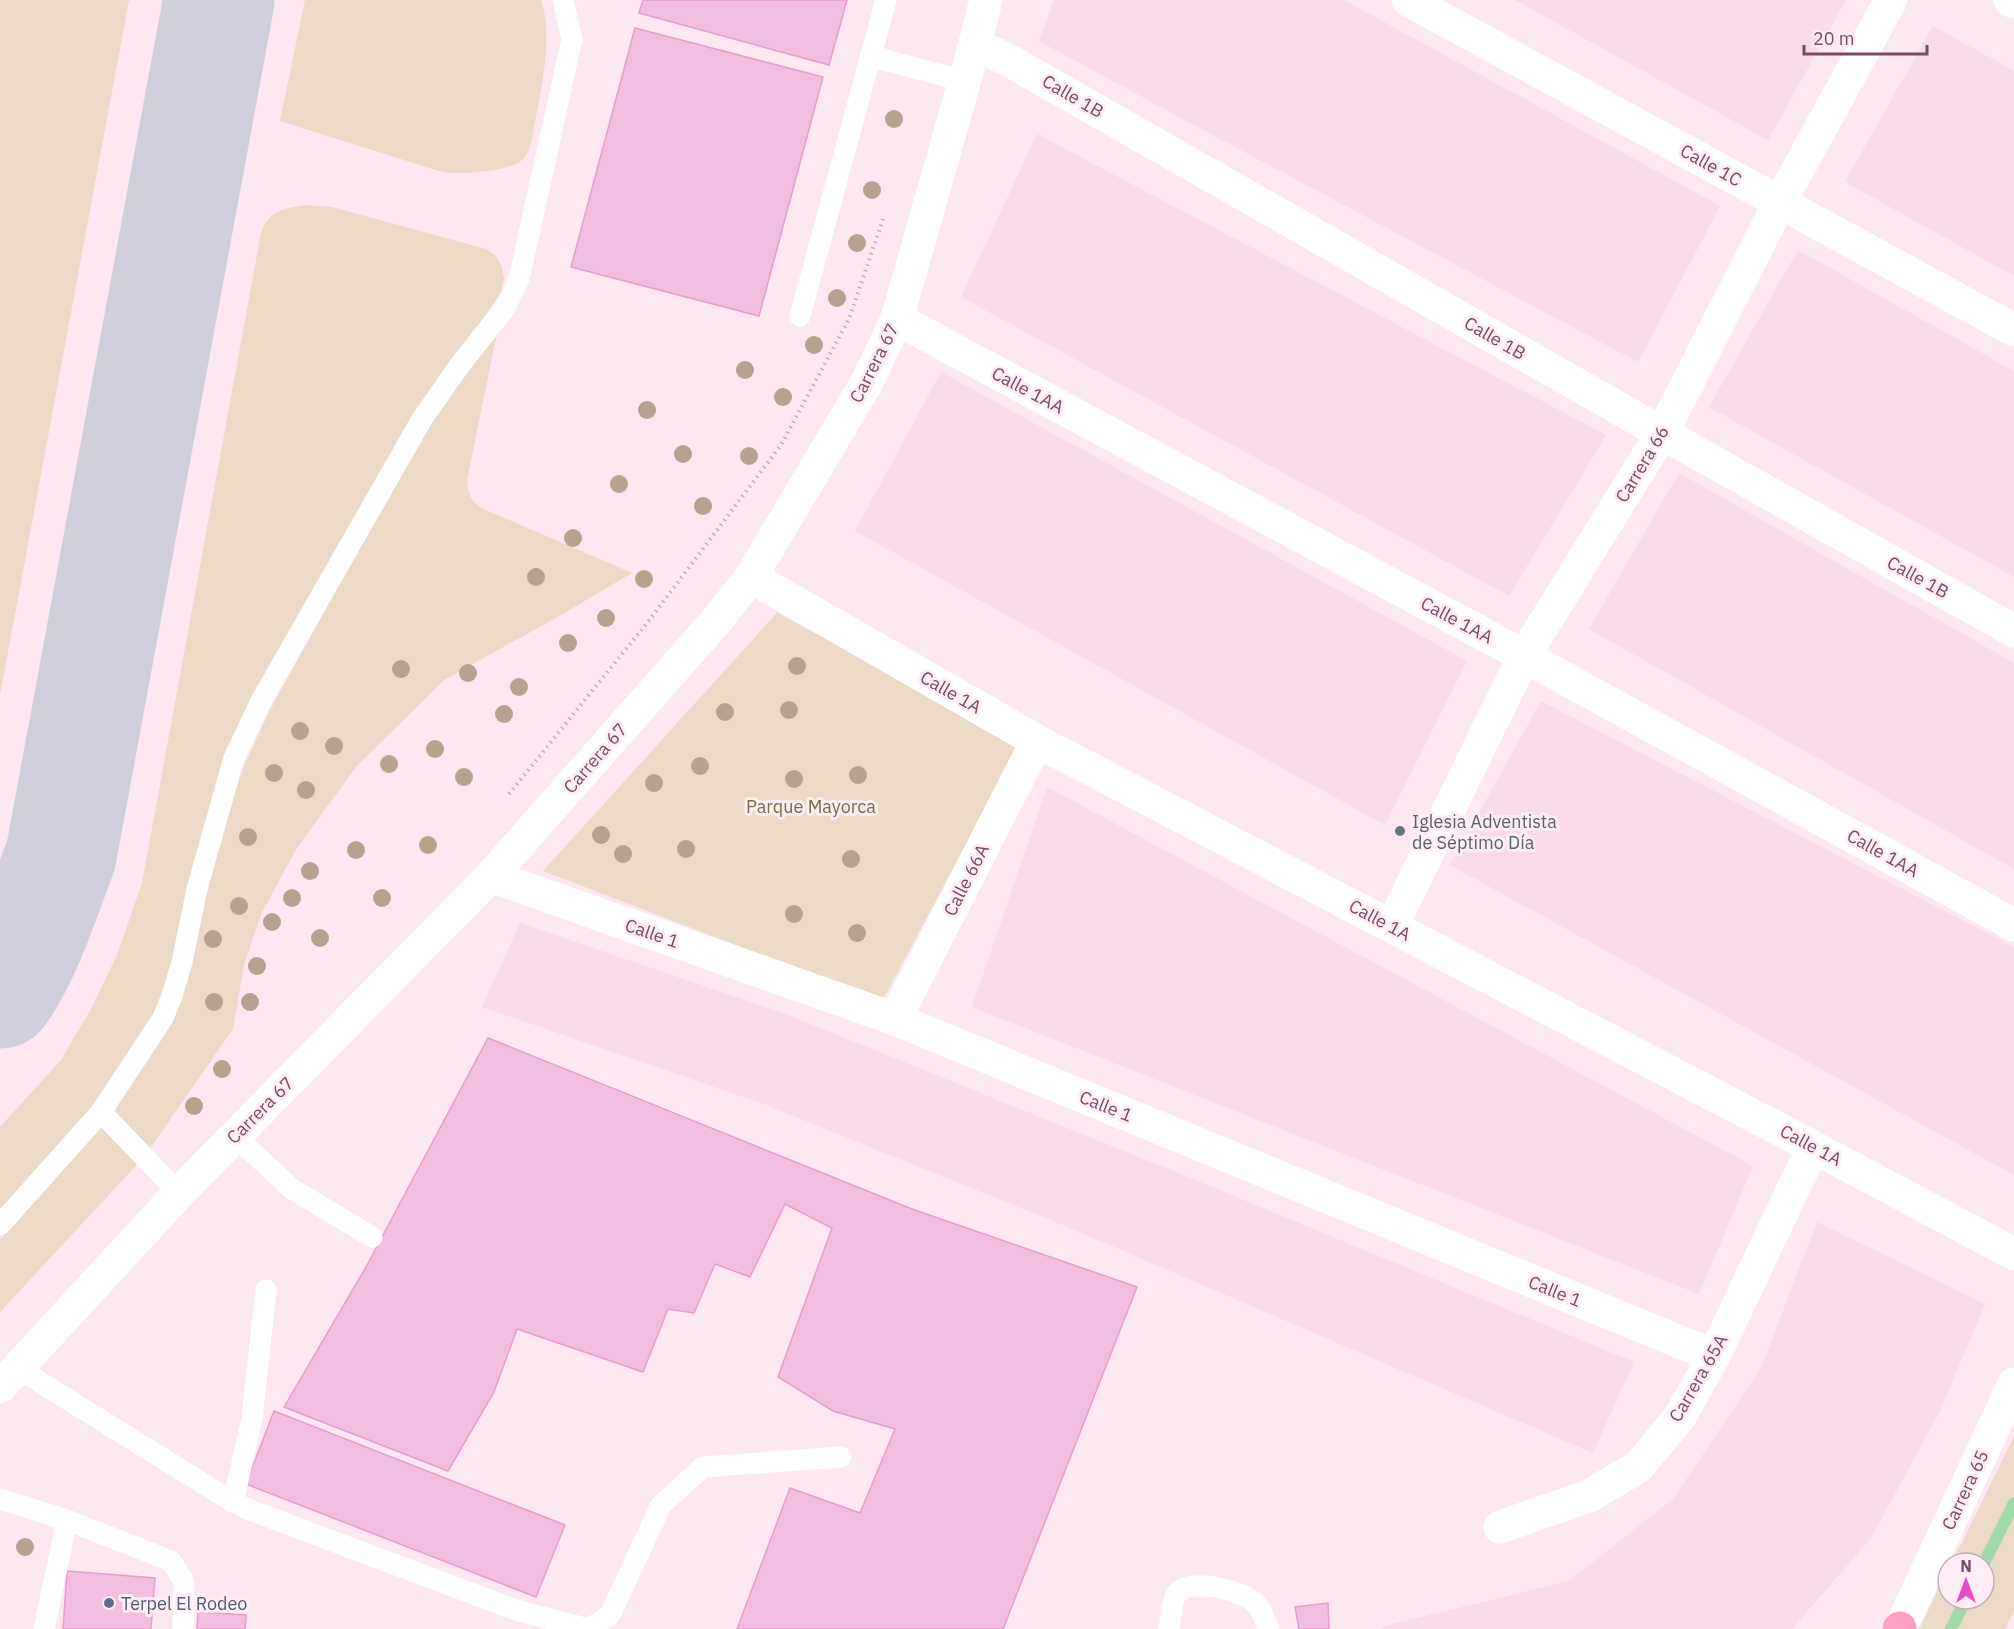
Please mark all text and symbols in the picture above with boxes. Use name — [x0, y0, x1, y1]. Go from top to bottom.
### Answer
scale bar — [1804, 18, 1927, 56]
text: 20 m — [1813, 27, 1855, 50]
street label: Calle 1B — [1038, 69, 1108, 123]
street label: Calle 1C — [1676, 139, 1746, 191]
street label: Calle 1B — [1460, 311, 1530, 365]
street label: Carrera 67 — [844, 320, 904, 406]
street label: Calle 1AA — [988, 361, 1069, 419]
street label: Carrera 66 — [1610, 421, 1674, 507]
street label: Calle 1B — [1883, 551, 1953, 603]
street label: Calle 1AA — [1417, 591, 1498, 649]
street label: Calle 1A — [916, 665, 986, 719]
street label: Carrera 67 — [558, 718, 632, 798]
park label: Parque Mayorca — [746, 795, 876, 818]
place label: Iglesia Adventista de Séptimo Día — [1412, 810, 1557, 854]
marker: Iglesia Adventista de Séptimo Día — [1393, 824, 1407, 838]
street label: Calle 1AA — [1843, 824, 1923, 882]
street label: Calle 66A — [938, 840, 994, 920]
street label: Calle 1A — [1345, 894, 1415, 946]
street label: Calle 1 — [622, 913, 682, 953]
street label: Carrera 67 — [222, 1072, 298, 1148]
street label: Calle 1 — [1076, 1085, 1136, 1127]
street label: Calle 1A — [1776, 1119, 1846, 1171]
street label: Calle 1 — [1525, 1270, 1585, 1312]
street label: Carrera 65A — [1664, 1330, 1733, 1426]
street label: Carrera 65 — [1936, 1446, 1994, 1534]
north arrow — [1936, 1551, 1996, 1611]
text: N — [1960, 1556, 1972, 1576]
place label: Terpel El Rodeo — [121, 1592, 247, 1615]
marker: Terpel El Rodeo — [102, 1596, 116, 1610]

